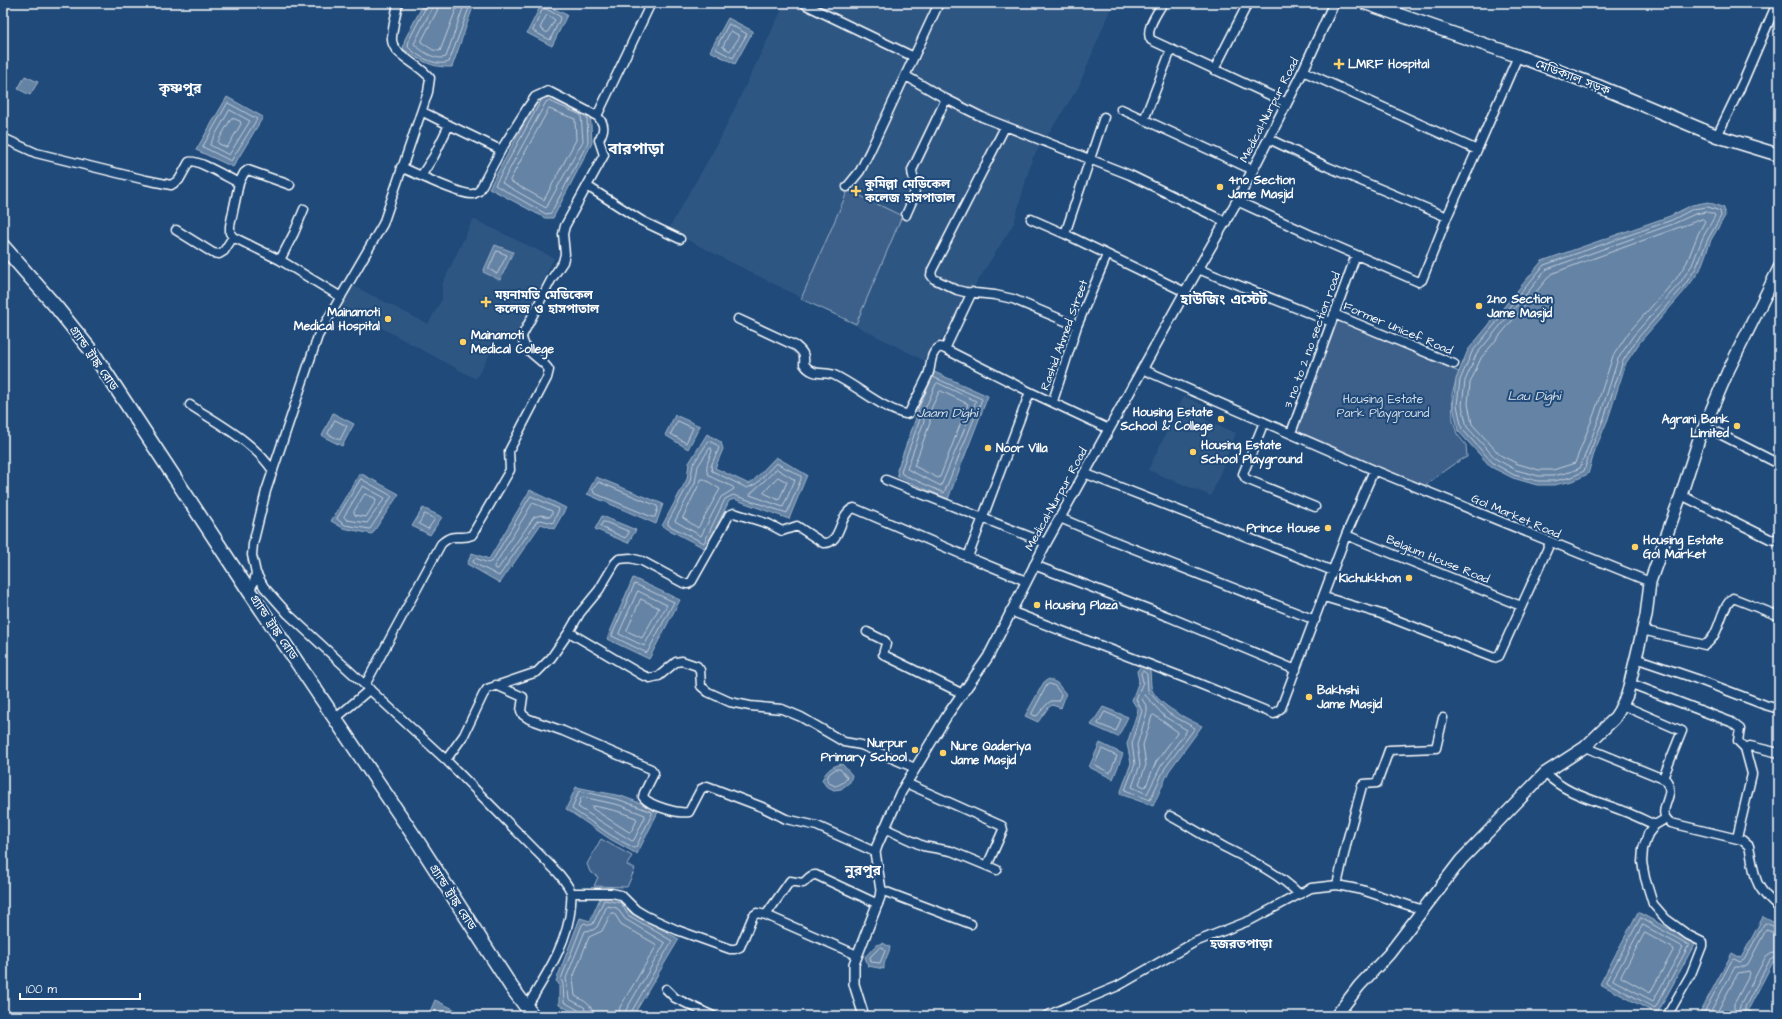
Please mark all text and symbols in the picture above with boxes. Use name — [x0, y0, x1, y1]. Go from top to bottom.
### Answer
street label: Medical-Nurpur Road — [1236, 55, 1303, 166]
street label: মেডিক্যাল সড়ক — [1533, 55, 1613, 100]
place label: LMRF Hospital — [1348, 56, 1429, 74]
marker: LMRF Hospital — [1333, 58, 1345, 70]
district label: কৃষ্ণপুর — [158, 79, 202, 99]
district label: বারপাড়া — [607, 138, 665, 160]
place label: 4no Section Jame Masjid — [1227, 172, 1295, 204]
place label: কুমিল্লা মেডিকেল কলেজ হাসপাতাল — [864, 176, 956, 207]
marker: 4no Section Jame Masjid — [1215, 182, 1225, 192]
marker: কুমিল্লা মেডিকেল কলেজ হাসপাতাল — [850, 185, 862, 197]
street label: 3 no to 2 no section road — [1280, 270, 1345, 411]
street label: Rashid Ahmed Street — [1037, 277, 1092, 393]
place label: ময়নামতি মেডিকেল কলেজ ও হাসপাতাল — [494, 287, 600, 318]
district label: হাউজিং এস্টেট — [1180, 290, 1268, 310]
place label: 2no Section Jame Masjid — [1486, 291, 1553, 323]
marker: ময়নামতি মেডিকেল কলেজ ও হাসপাতাল — [480, 296, 492, 308]
street label: Former Unicef Road — [1341, 298, 1455, 359]
marker: 2no Section Jame Masjid — [1474, 301, 1484, 311]
place label: Mainamoti Medical Hospital — [294, 304, 380, 336]
marker: Mainamoti Medical Hospital — [383, 314, 393, 324]
street label: গ্র্যান্ড ট্রাঙ্ক রোড — [65, 323, 122, 394]
place label: Mainamoti Medical College — [471, 327, 554, 360]
marker: Mainamoti Medical College — [458, 337, 468, 347]
water label: Lau Dighi — [1508, 387, 1562, 406]
park label: Housing Estate Park Playground — [1337, 391, 1429, 423]
water label: Jaam Dighi — [917, 404, 980, 423]
place label: Housing Estate School & College — [1120, 404, 1214, 437]
place label: Agrani Bank Limited — [1662, 411, 1730, 442]
marker: Housing Estate School & College — [1216, 414, 1226, 424]
marker: Agrani Bank Limited — [1732, 421, 1742, 431]
place label: Housing Estate School Playground — [1200, 437, 1303, 470]
place label: Noor Villa — [996, 440, 1049, 457]
marker: Noor Villa — [983, 443, 993, 453]
street label: Medical-Nurpur Road — [1021, 445, 1092, 554]
marker: Housing Estate School Playground — [1188, 447, 1198, 457]
street label: Gol Market Road — [1469, 490, 1563, 543]
place label: Prince House — [1246, 520, 1321, 537]
marker: Prince House — [1323, 523, 1333, 533]
street label: Belgium House Road — [1383, 531, 1492, 589]
place label: Housing Estate Gol Market — [1643, 532, 1724, 563]
marker: Housing Estate Gol Market — [1630, 542, 1640, 552]
place label: Kichukkhon — [1339, 570, 1401, 587]
marker: Kichukkhon — [1404, 573, 1414, 583]
street label: গ্র্যান্ড ট্রাঙ্ক রোড — [245, 591, 302, 664]
place label: Housing Plaza — [1045, 597, 1119, 616]
marker: Housing Plaza — [1032, 600, 1042, 610]
place label: Bakhshi Jame Masjid — [1316, 682, 1383, 714]
marker: Bakhshi Jame Masjid — [1304, 692, 1314, 702]
place label: Nurpur Primary School — [821, 735, 907, 767]
place label: Nure Qaderiya Jame Masjid — [950, 738, 1032, 770]
marker: Nurpur Primary School — [910, 745, 920, 755]
marker: Nure Qaderiya Jame Masjid — [938, 748, 948, 758]
street label: গ্র্যান্ড ট্রাঙ্ক রোড — [425, 861, 480, 934]
district label: নুরপুর — [844, 861, 882, 881]
district label: হজরতপাড়া — [1209, 935, 1272, 953]
scale bar — [20, 975, 140, 1001]
text: 100 m — [26, 981, 57, 998]

